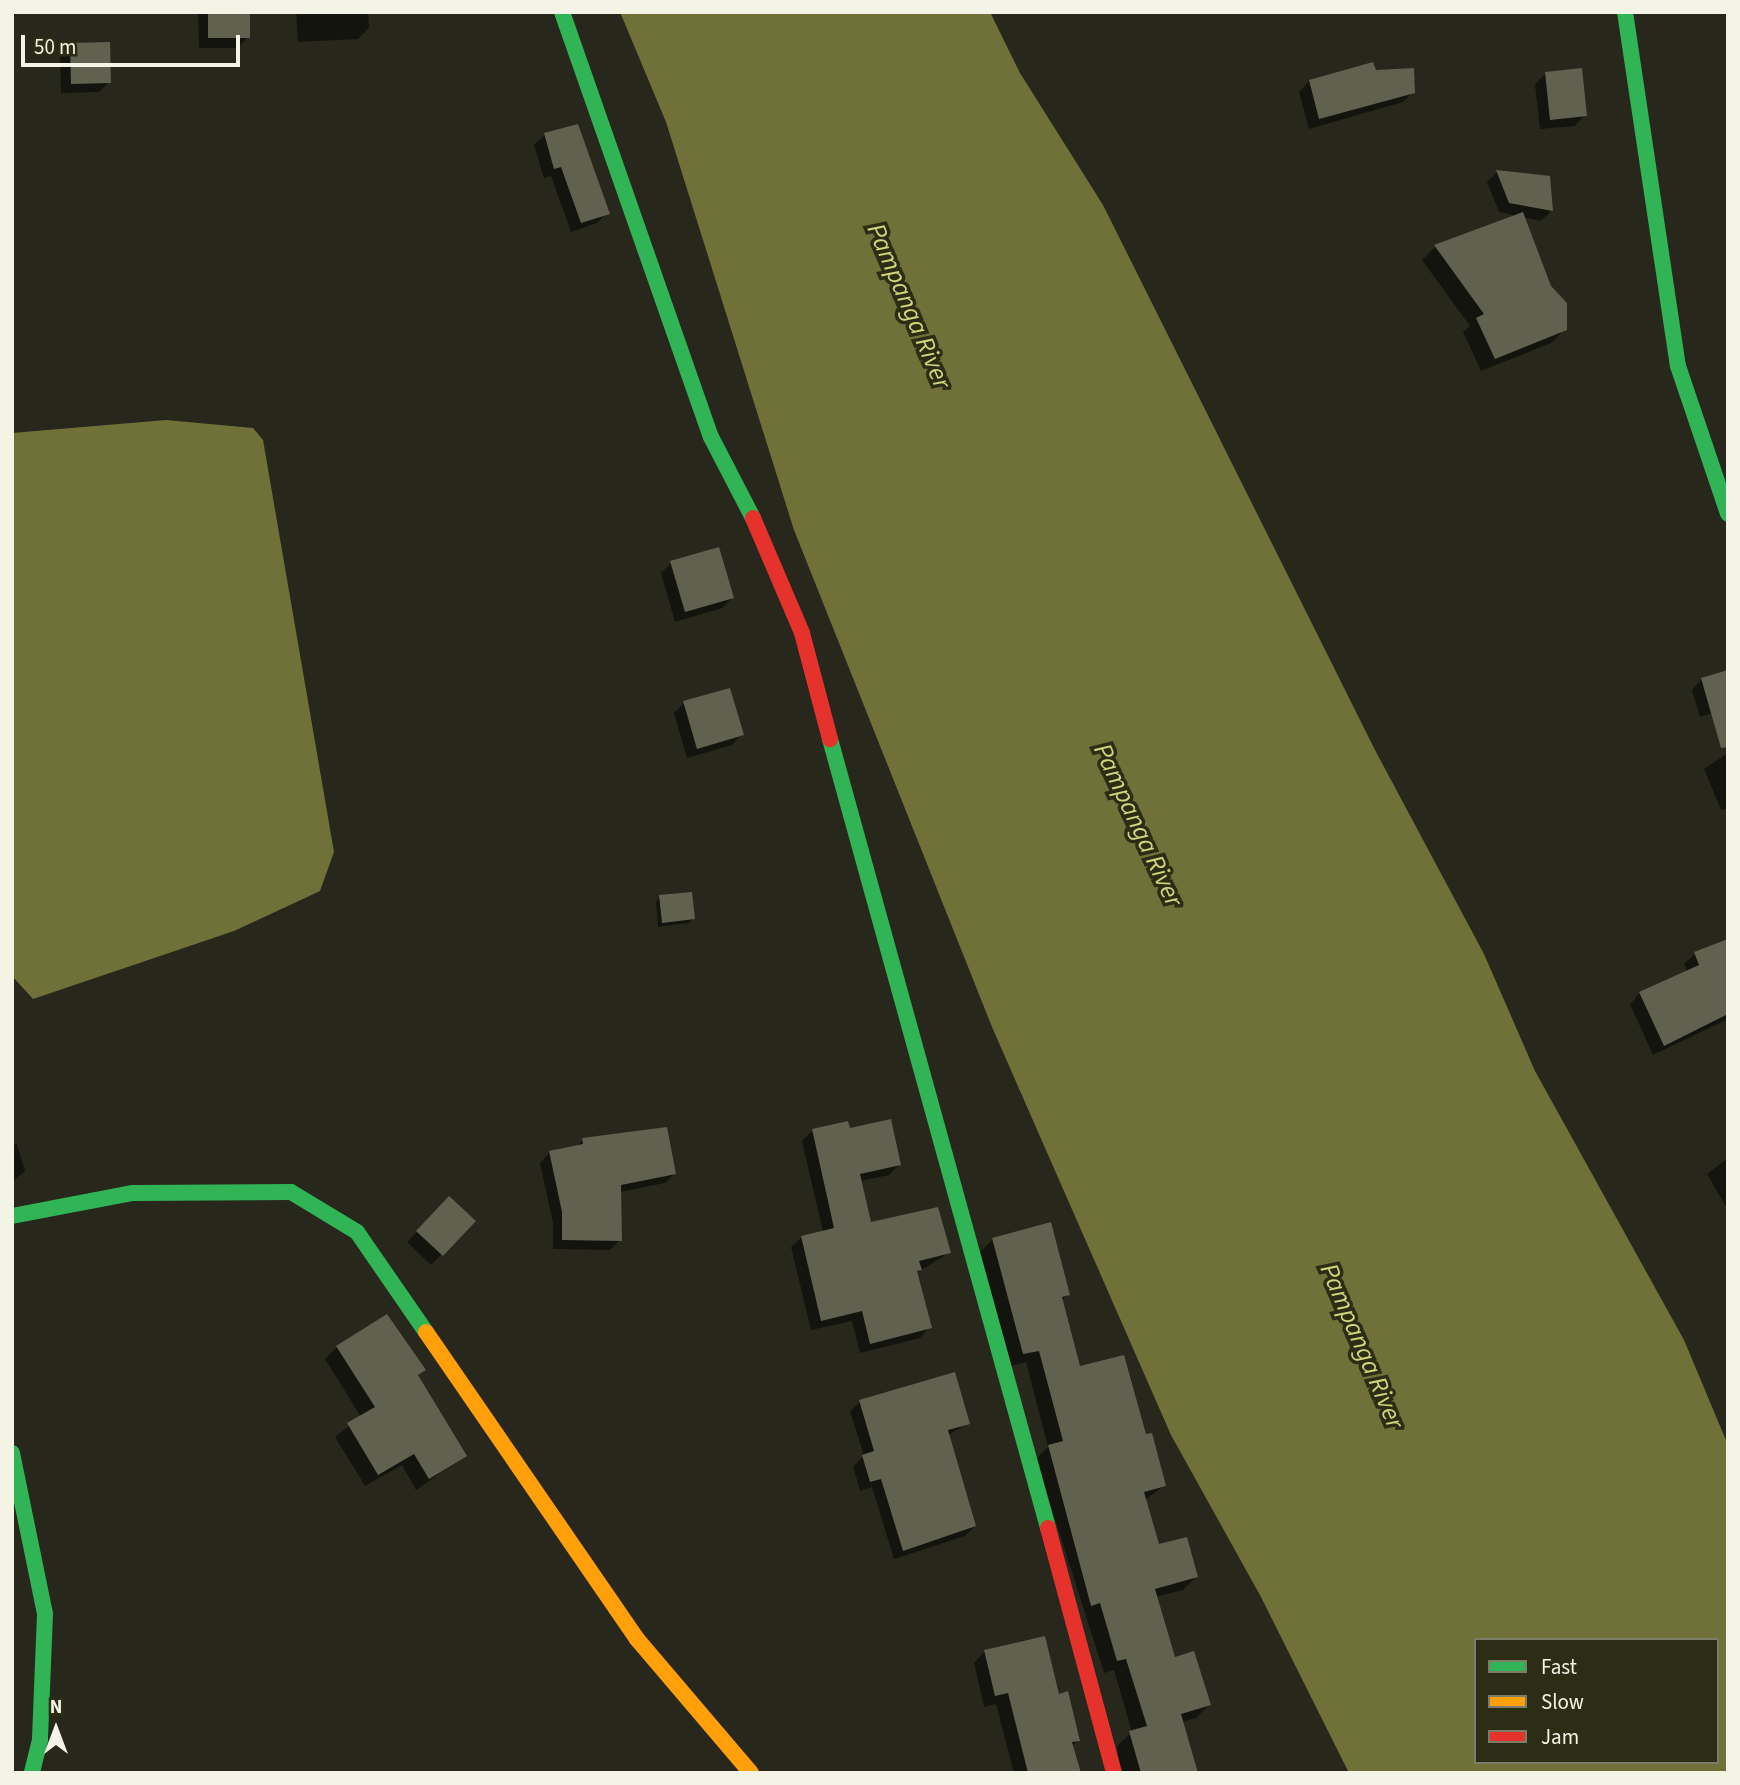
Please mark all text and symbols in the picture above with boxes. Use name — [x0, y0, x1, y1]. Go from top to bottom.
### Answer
scale bar — [24, 21, 243, 65]
text: 50 m — [34, 32, 76, 62]
water label: Pampanga River — [860, 219, 958, 393]
water label: Pampanga River — [1087, 738, 1189, 912]
water label: Pampanga River — [1313, 1259, 1411, 1433]
legend — [1474, 1638, 1719, 1764]
text: Fast — [1541, 1652, 1577, 1682]
text: Slow — [1541, 1687, 1584, 1717]
north arrow — [21, 1694, 91, 1764]
text: N — [50, 1694, 62, 1721]
text: Jam — [1541, 1722, 1579, 1752]

